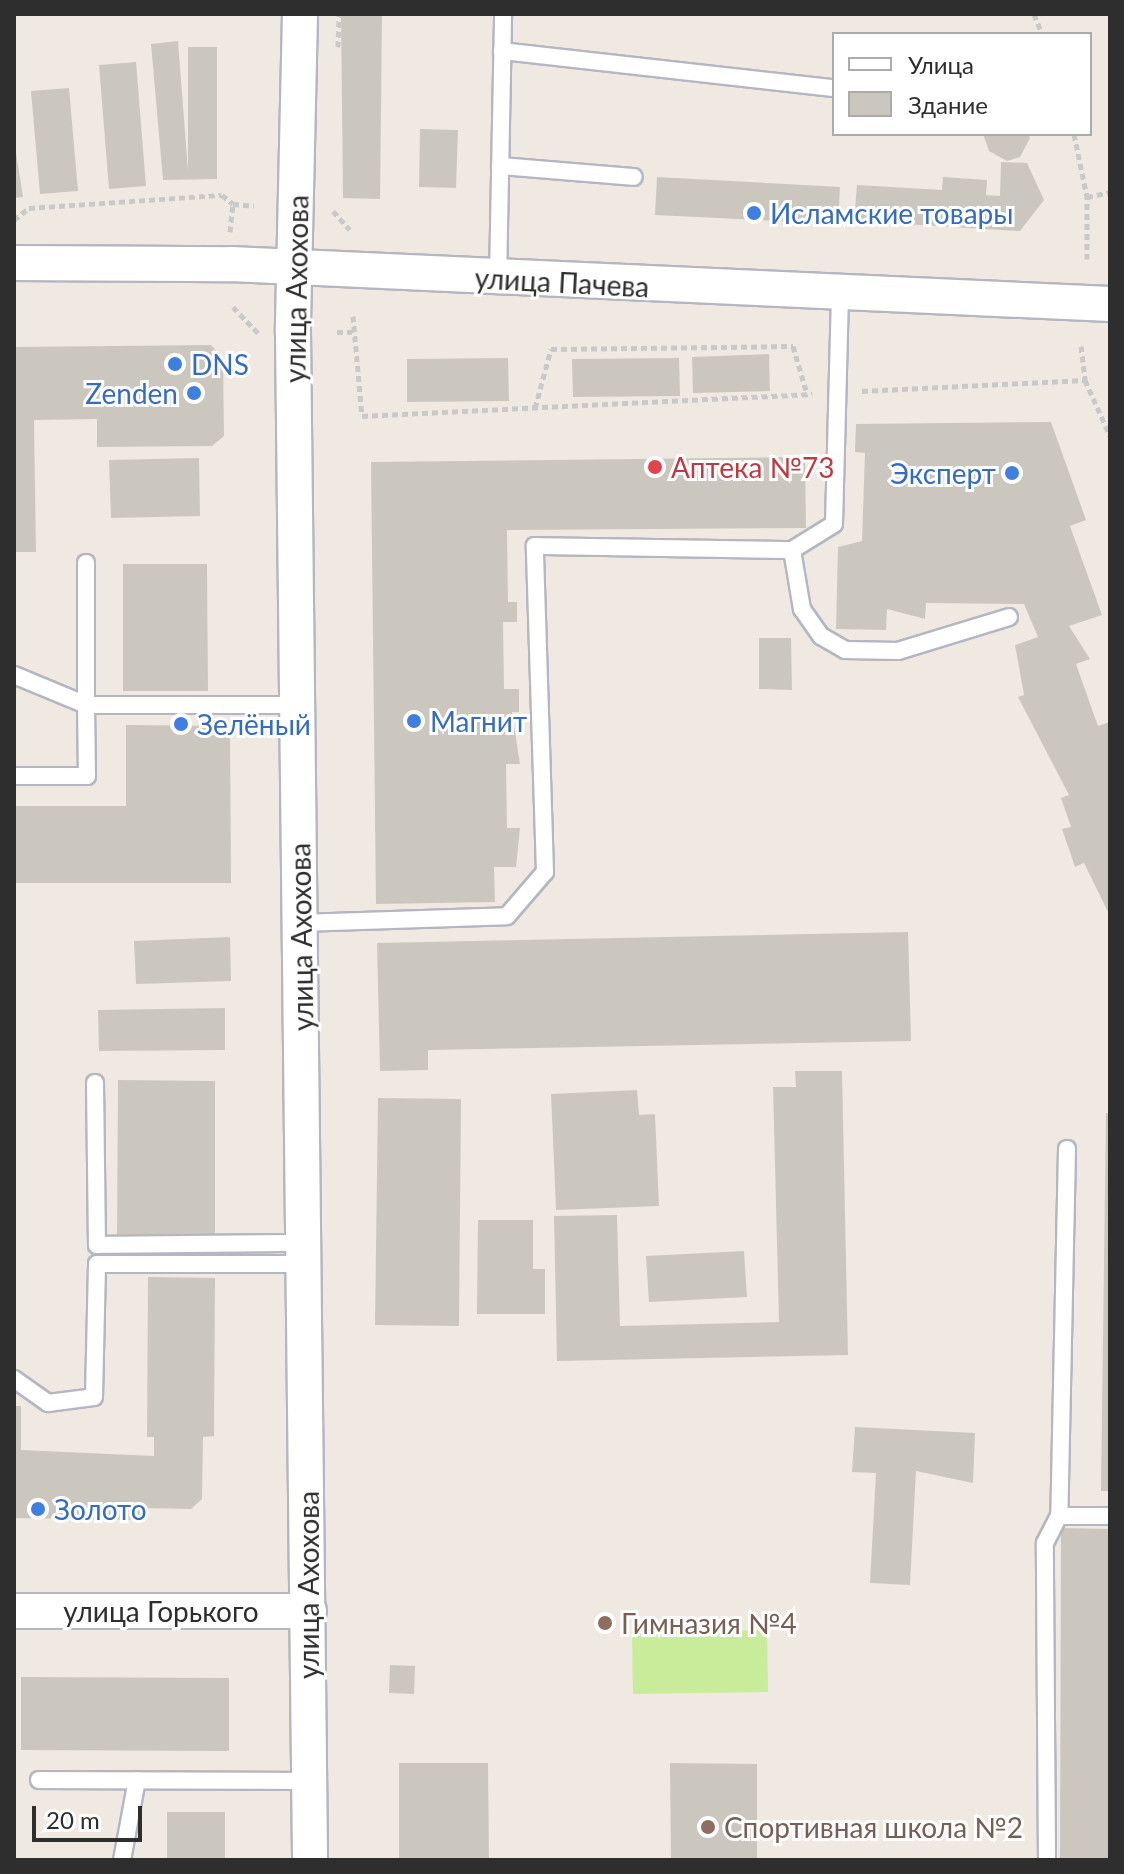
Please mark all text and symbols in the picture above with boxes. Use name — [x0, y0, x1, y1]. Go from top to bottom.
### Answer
legend — [832, 32, 1092, 136]
text: Улица — [908, 50, 974, 79]
text: Здание — [908, 90, 988, 119]
street label: улица Ахохова — [278, 195, 314, 383]
place label: Исламские товары — [770, 196, 1013, 230]
marker: Исламские товары — [745, 204, 763, 222]
street label: улица Пачева — [474, 261, 650, 303]
place label: DNS — [191, 347, 249, 381]
marker: DNS — [166, 355, 184, 373]
place label: Zenden — [85, 376, 178, 410]
marker: Zenden — [185, 384, 203, 402]
place label: Аптека №73 — [671, 450, 834, 484]
place label: Эксперт — [890, 456, 996, 490]
marker: Аптека №73 — [646, 458, 664, 476]
marker: Эксперт — [1003, 464, 1021, 482]
place label: Магнит — [430, 704, 527, 738]
place label: Зелёный — [197, 707, 311, 741]
marker: Магнит — [405, 712, 423, 730]
marker: Зелёный — [172, 715, 190, 733]
street label: улица Ахохова — [283, 843, 319, 1031]
street label: улица Ахохова — [291, 1491, 325, 1679]
place label: Золото — [54, 1492, 147, 1526]
marker: Золото — [29, 1500, 47, 1518]
street label: улица Горького — [63, 1594, 259, 1628]
place label: Гимназия №4 — [621, 1606, 797, 1640]
marker: Гимназия №4 — [596, 1614, 614, 1632]
scale bar — [36, 1790, 146, 1840]
text: 20 m — [46, 1805, 100, 1834]
place label: Спортивная школа №2 — [724, 1810, 1023, 1844]
marker: Спортивная школа №2 — [699, 1818, 717, 1836]

